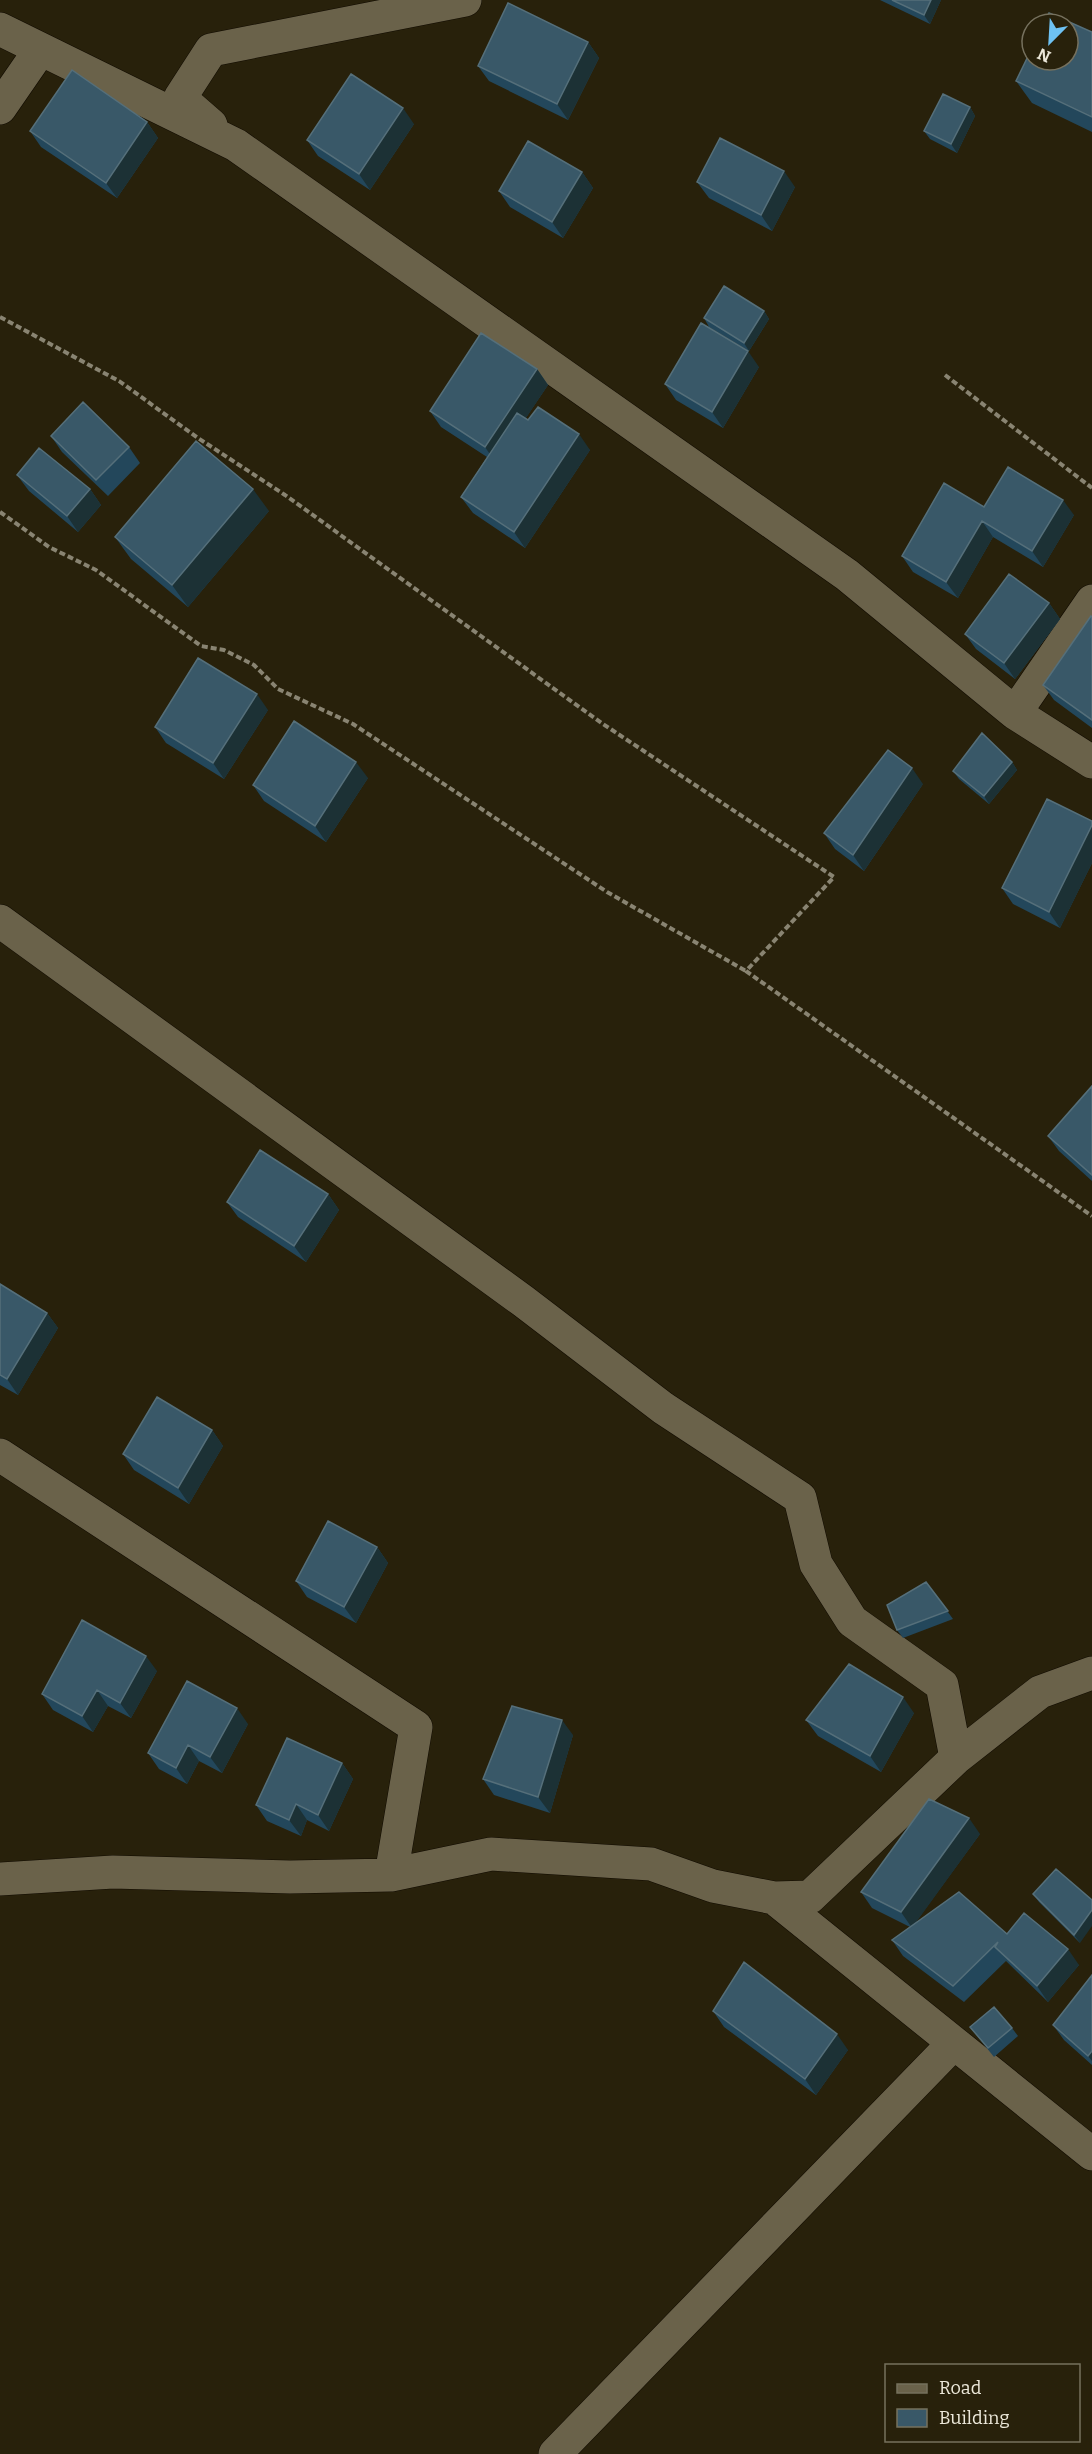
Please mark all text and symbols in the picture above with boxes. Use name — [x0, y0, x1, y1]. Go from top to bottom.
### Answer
north arrow — [1020, 12, 1080, 72]
text: N — [1035, 44, 1054, 66]
legend — [885, 2364, 1080, 2442]
text: Road — [939, 2377, 982, 2399]
text: Building — [939, 2407, 1010, 2429]

